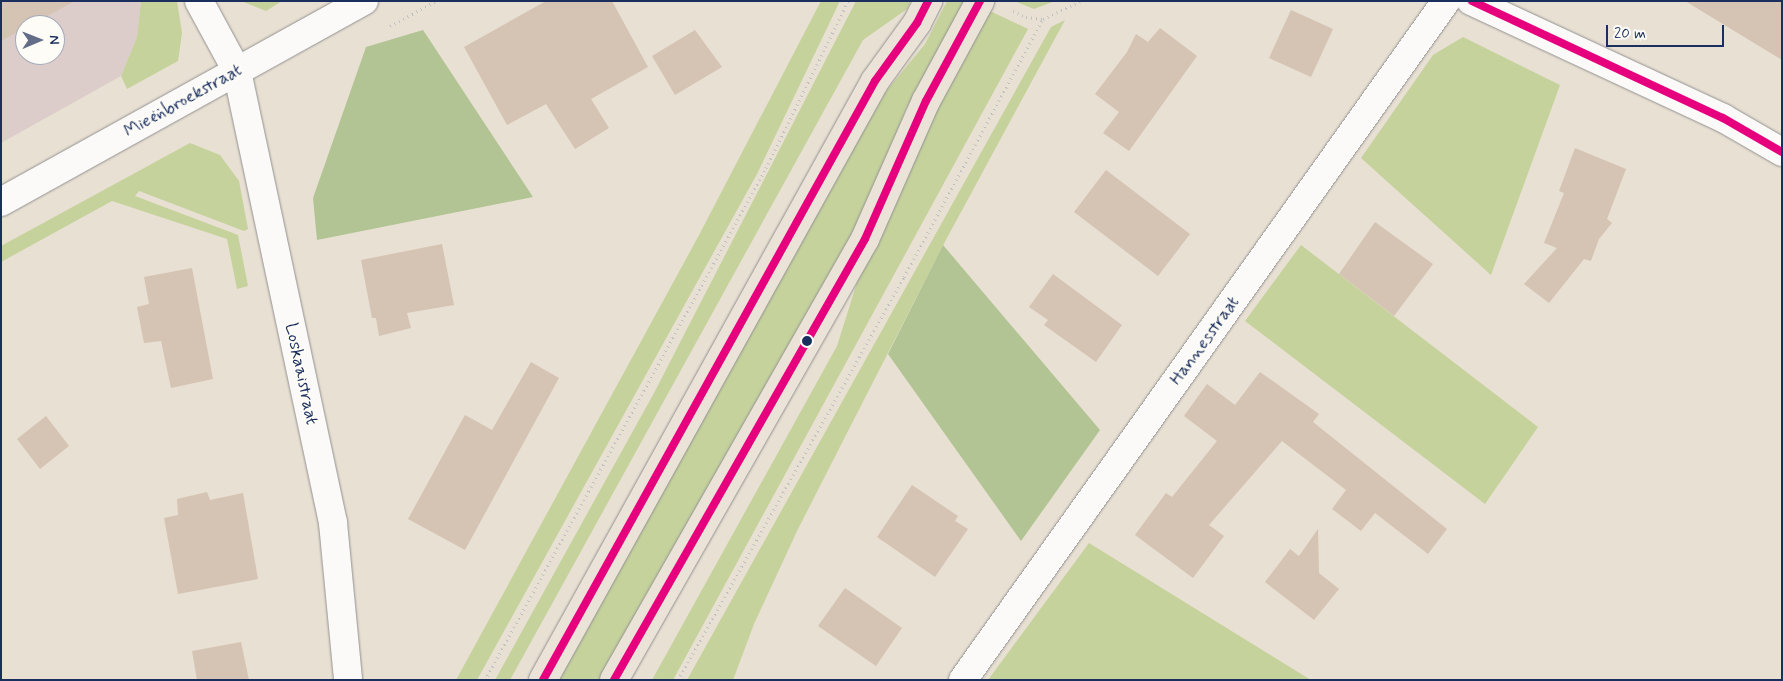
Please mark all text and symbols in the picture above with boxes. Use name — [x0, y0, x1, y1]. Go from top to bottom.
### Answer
north arrow — [15, 15, 65, 65]
scale bar — [1608, 15, 1726, 47]
text: 20 m — [1614, 24, 1646, 44]
text: N — [45, 35, 63, 45]
street label: Mieënbroekstraat — [120, 60, 246, 142]
street label: Hannesstraat — [1165, 292, 1245, 390]
street label: Loskaaistraat — [280, 321, 322, 427]
unlabelled marker — [802, 336, 812, 346]

